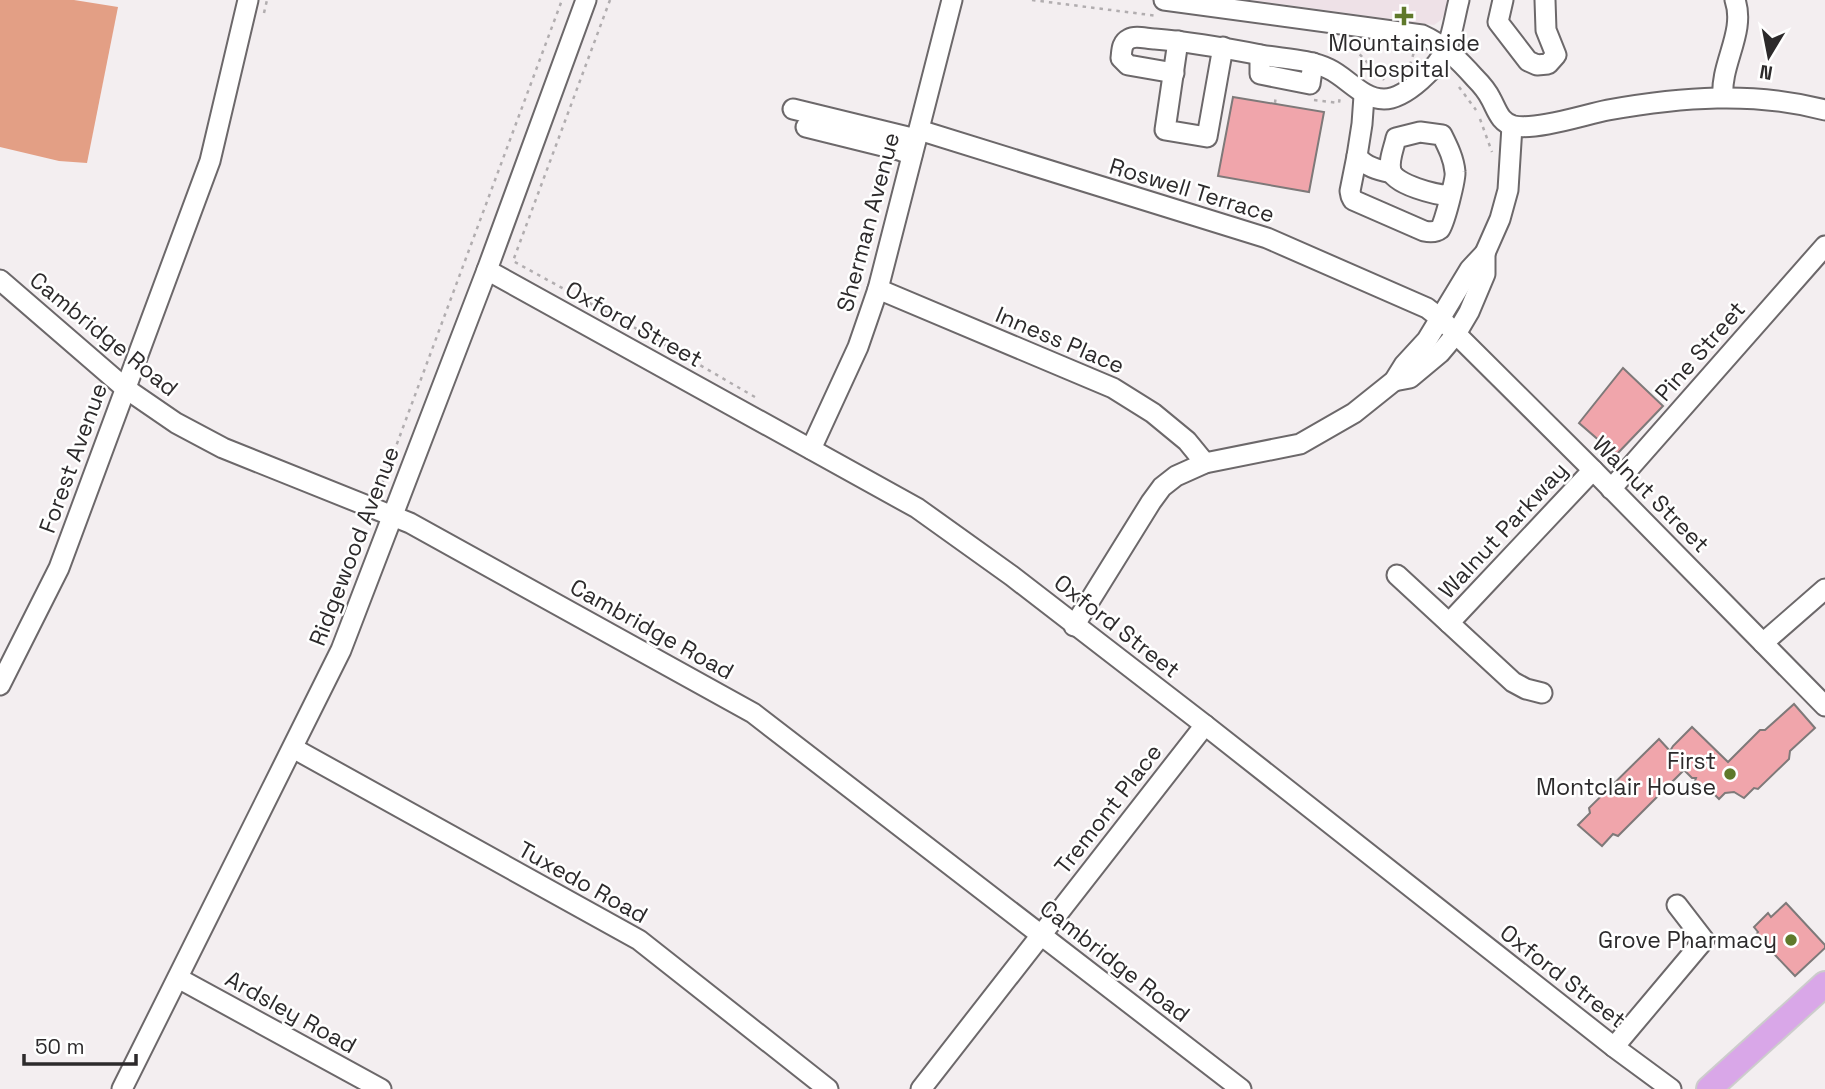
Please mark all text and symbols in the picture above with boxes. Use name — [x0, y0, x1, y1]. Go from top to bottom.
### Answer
marker: Mountainside Hospital — [1394, 6, 1414, 26]
north arrow — [1734, 21, 1804, 91]
place label: Mountainside Hospital — [1328, 28, 1480, 84]
text: N — [1758, 59, 1775, 86]
street label: Sherman Avenue — [830, 129, 906, 315]
street label: Roswell Terrace — [1106, 151, 1278, 229]
street label: Cambridge Road — [24, 265, 184, 403]
street label: Oxford Street — [560, 274, 708, 374]
street label: Pine Street — [1648, 295, 1752, 407]
street label: Inness Place — [991, 299, 1129, 381]
street label: Forest Avenue — [32, 379, 114, 537]
street label: Walnut Street — [1586, 429, 1716, 559]
street label: Ridgewood Avenue — [302, 442, 406, 650]
street label: Walnut Parkway — [1432, 455, 1574, 605]
street label: Oxford Street — [1048, 567, 1186, 685]
street label: Cambridge Road — [565, 572, 739, 686]
street label: Tremont Place — [1048, 738, 1168, 880]
place label: First Montclair House — [1536, 746, 1716, 802]
marker: First Montclair House — [1722, 766, 1738, 782]
street label: Tuxedo Road — [513, 834, 653, 930]
street label: Cambridge Road — [1034, 893, 1196, 1029]
street label: Oxford Street — [1494, 917, 1632, 1035]
place label: Grove Pharmacy — [1598, 925, 1777, 955]
marker: Grove Pharmacy — [1783, 932, 1799, 948]
street label: Ardsley Road — [220, 964, 362, 1060]
scale bar — [24, 1023, 136, 1066]
text: 50 m — [35, 1033, 85, 1060]

